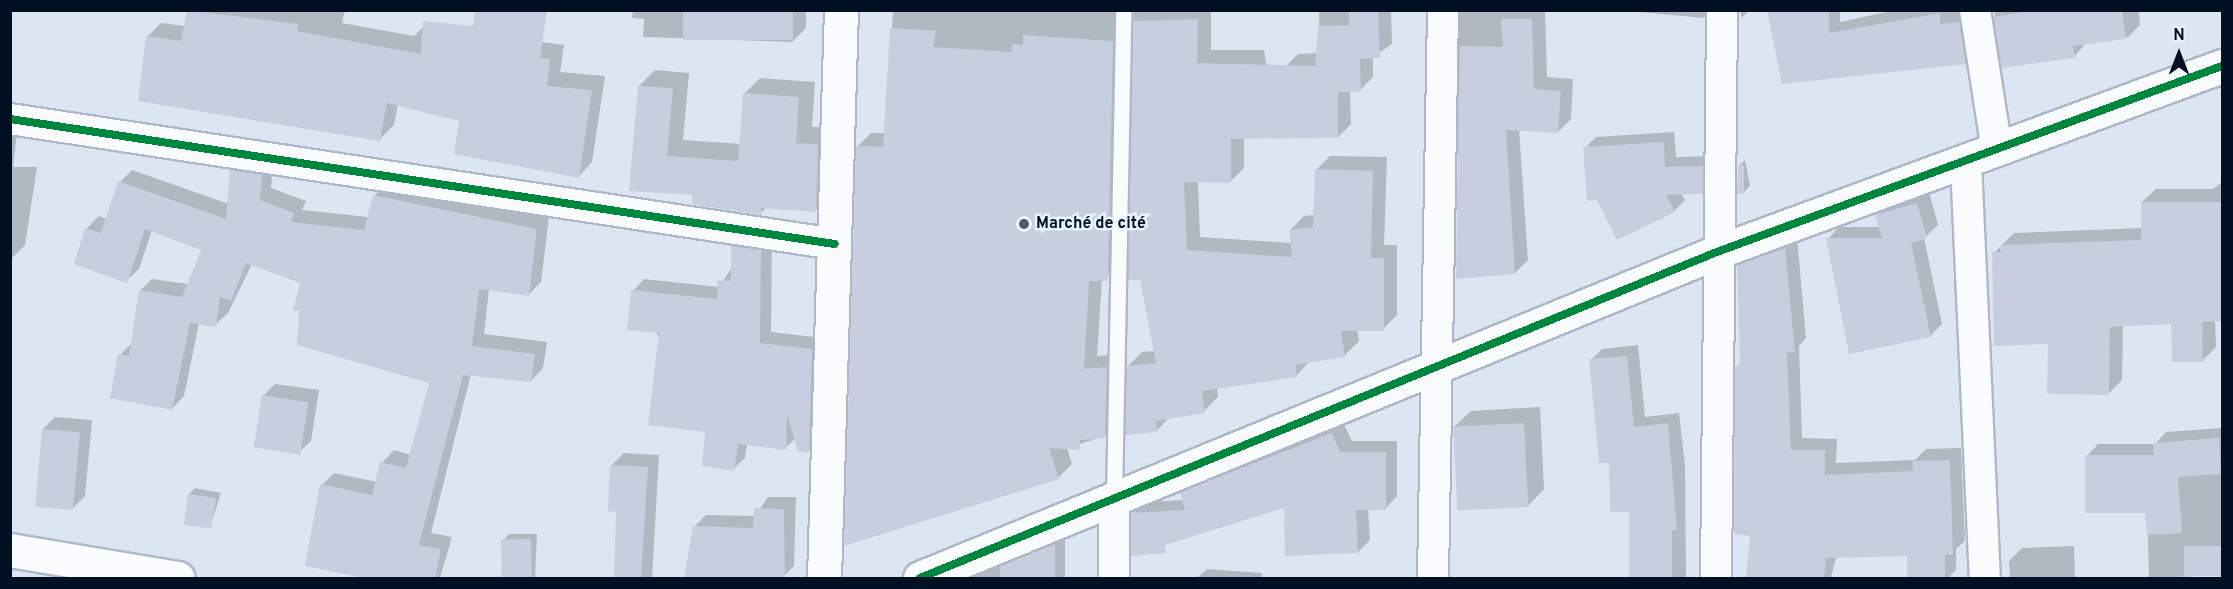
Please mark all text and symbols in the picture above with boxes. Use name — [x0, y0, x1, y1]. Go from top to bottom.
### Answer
north arrow — [2149, 24, 2209, 84]
text: N — [2173, 26, 2185, 46]
place label: Marché de cité — [1036, 214, 1146, 234]
marker: Marché de cité — [1017, 217, 1031, 231]

